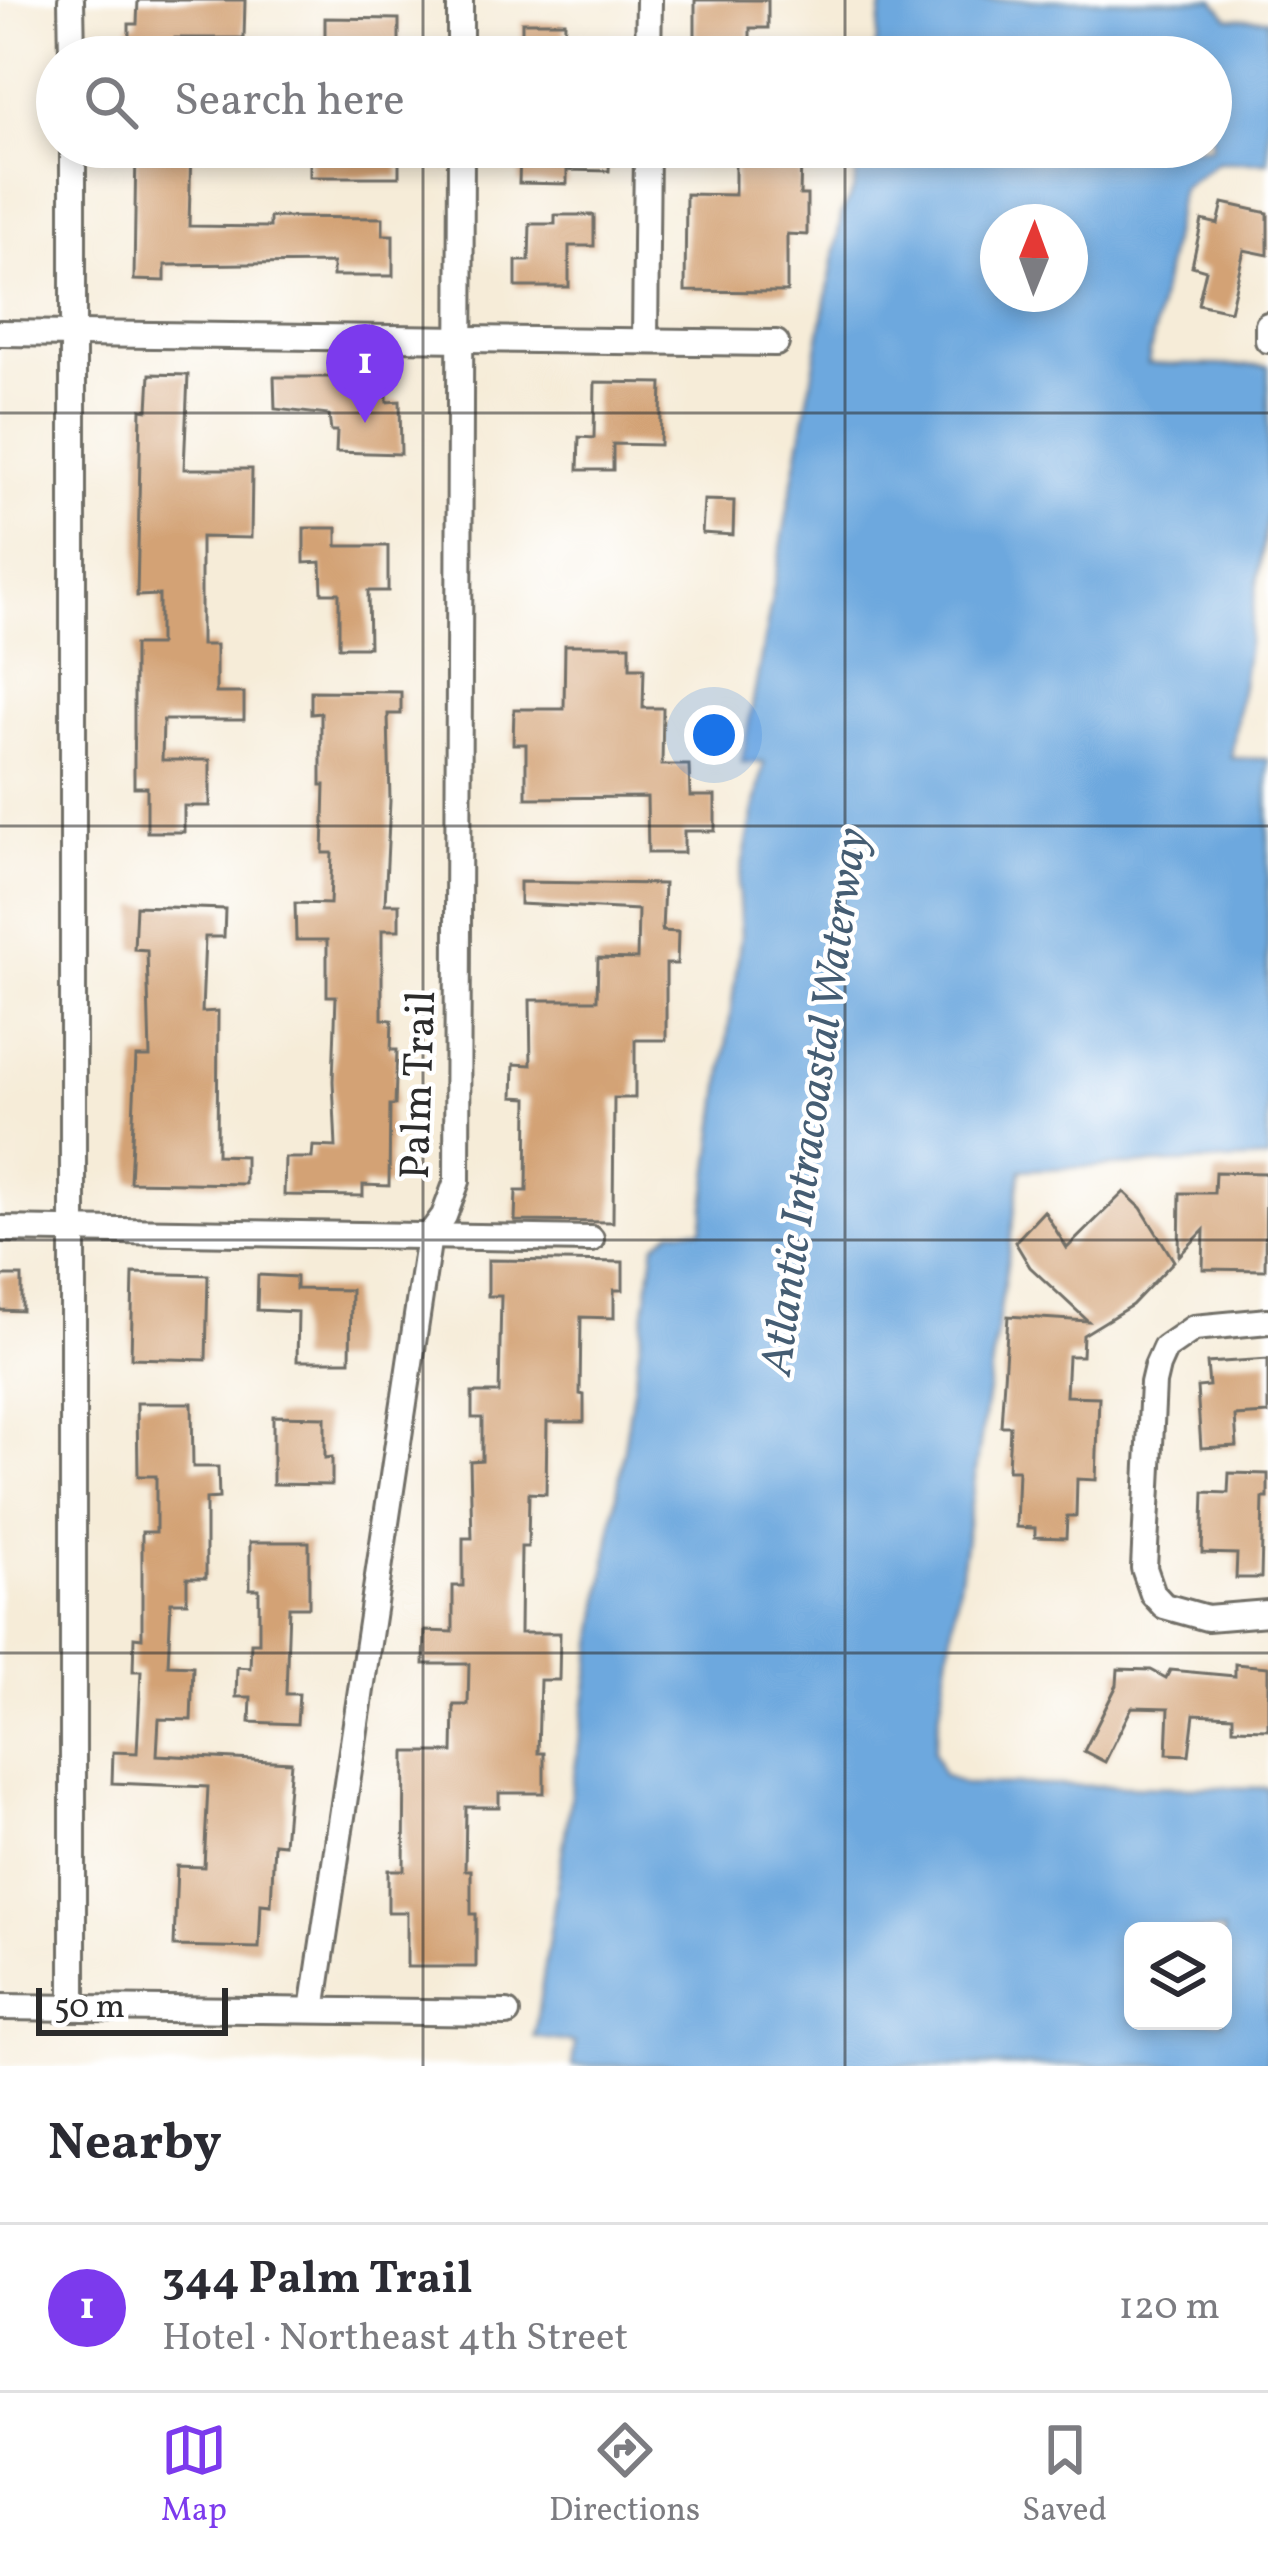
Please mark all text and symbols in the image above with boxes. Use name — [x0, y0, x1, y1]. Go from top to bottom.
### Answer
search box — [36, 36, 1232, 168]
icon: search — [78, 69, 144, 135]
text: Search here — [174, 71, 405, 134]
north arrow — [980, 204, 1088, 312]
pin: 1 — [326, 324, 404, 423]
your location — [684, 705, 744, 765]
water label: Atlantic Intracoastal Waterway — [747, 824, 886, 1381]
street label: Palm Trail — [388, 990, 453, 1181]
map controls — [1124, 1922, 1232, 2030]
button: layers — [1124, 1922, 1232, 2030]
scale bar — [36, 1982, 228, 2035]
text: 50 m — [54, 1986, 125, 2032]
text: Nearby — [48, 2109, 222, 2180]
text: 344 Palm Trail — [162, 2249, 473, 2312]
text: 1 — [79, 2281, 95, 2335]
text: 120 m — [1119, 2281, 1220, 2335]
text: Hotel · Northeast 4th Street — [162, 2312, 628, 2366]
tab: Map — [161, 2417, 227, 2535]
tab: Directions — [549, 2417, 700, 2535]
tab: Saved — [1022, 2417, 1107, 2535]

